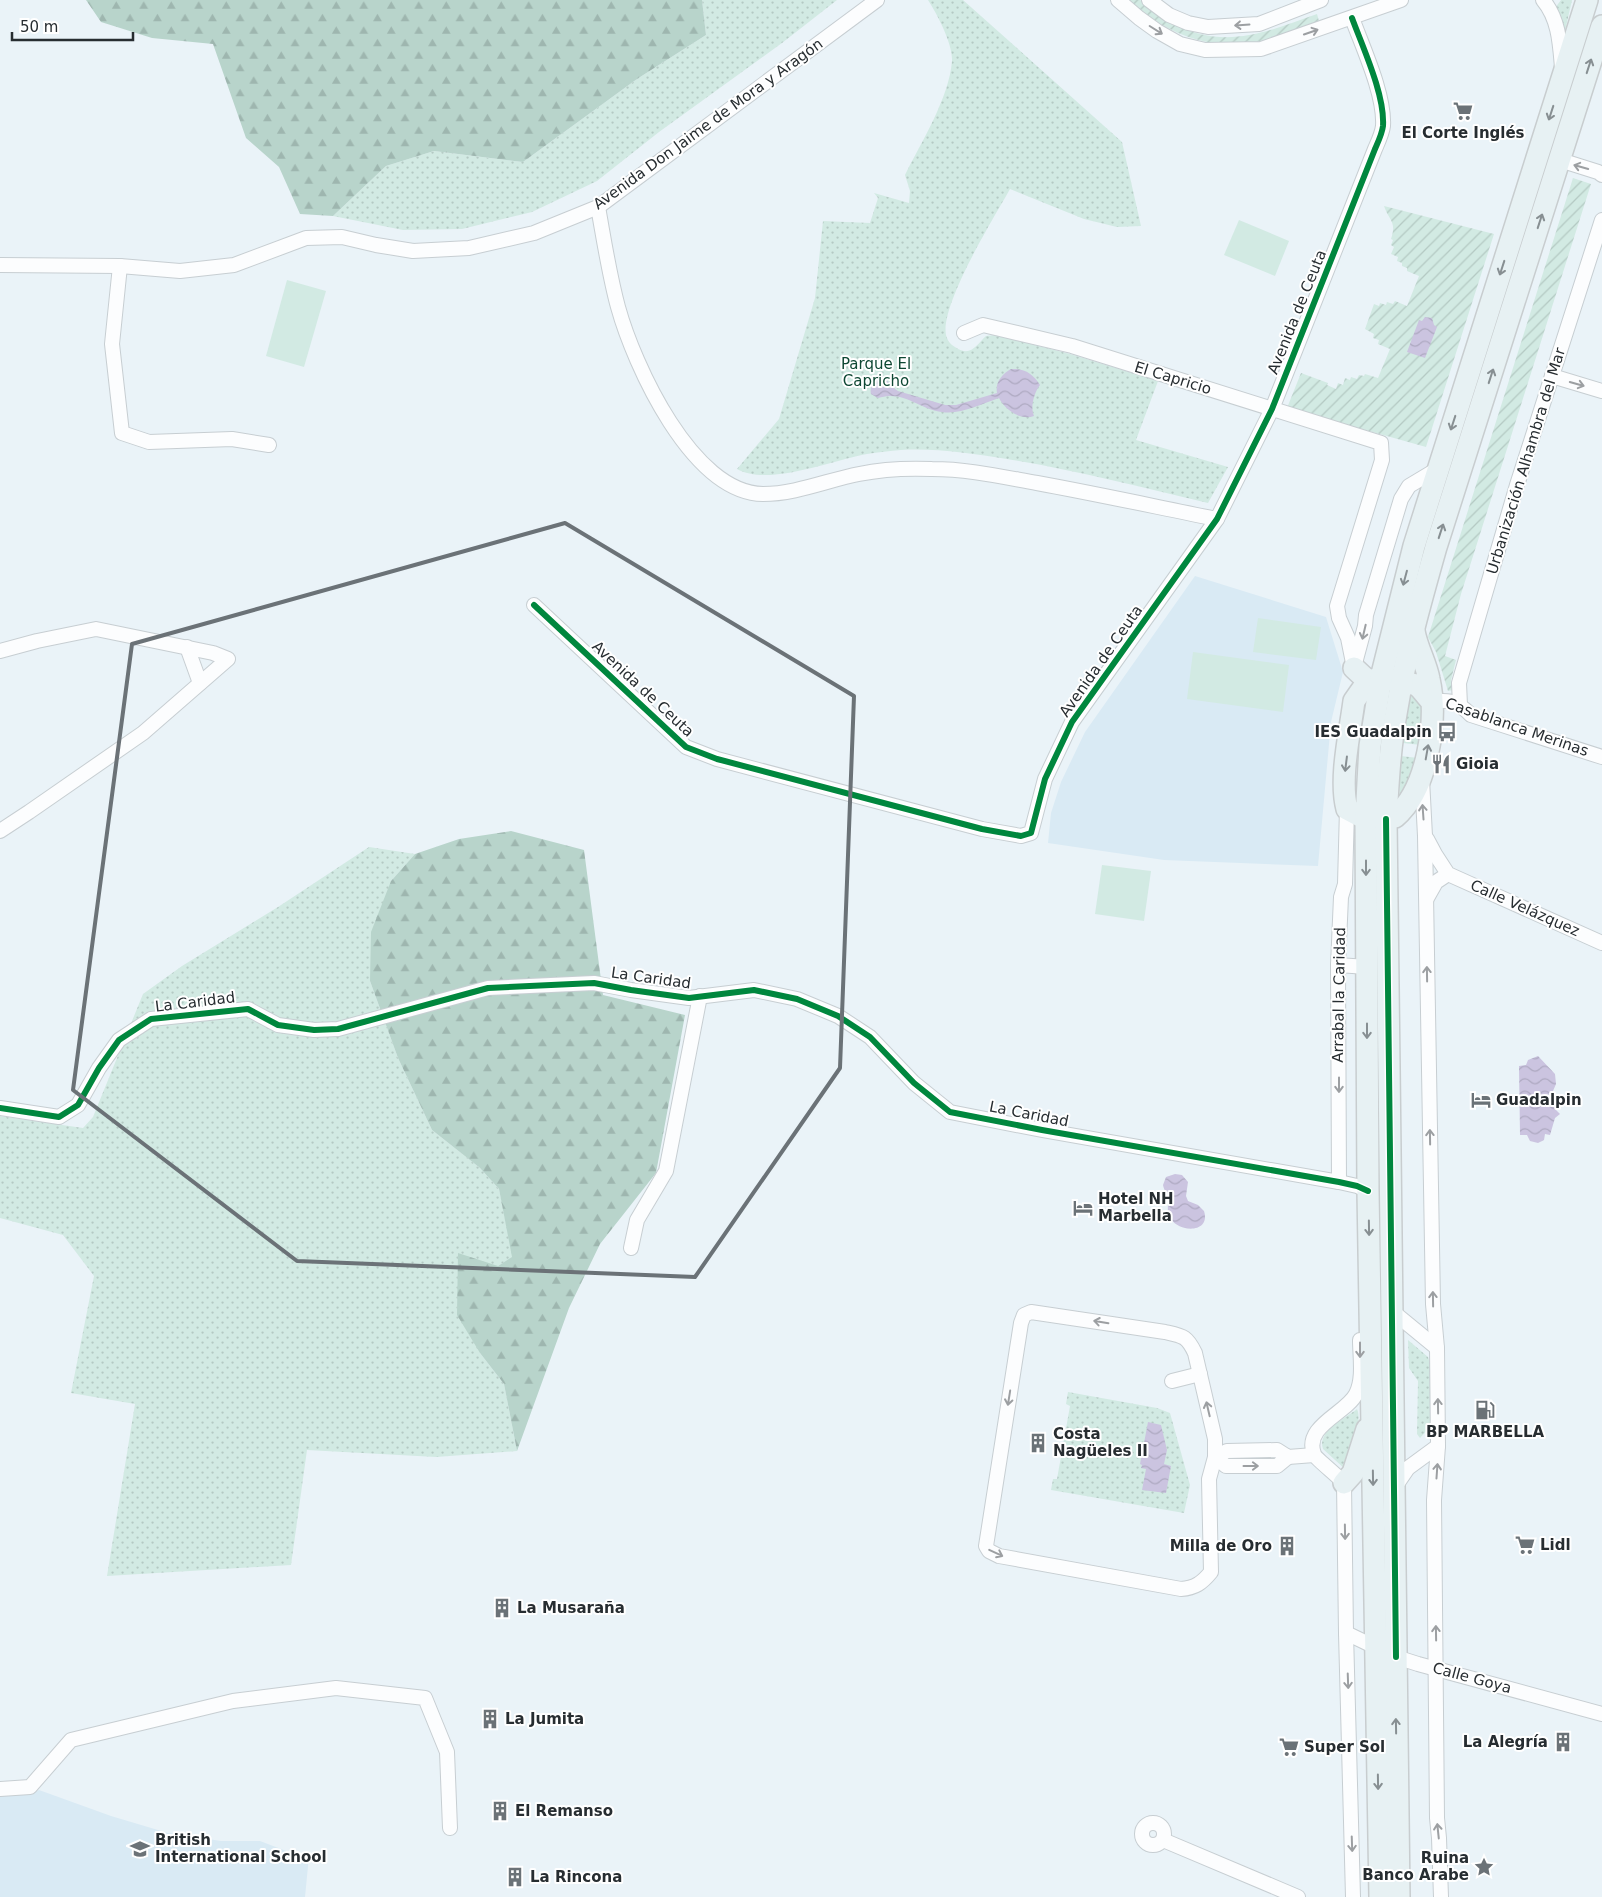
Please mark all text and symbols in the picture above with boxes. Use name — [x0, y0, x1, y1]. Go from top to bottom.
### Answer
scale bar — [12, 10, 134, 42]
text: 50 m — [20, 18, 58, 36]
one-way arrow — [1234, 20, 1250, 30]
one-way arrow — [1149, 25, 1163, 35]
one-way arrow — [1303, 27, 1318, 36]
street label: Avenida Don Jaime de Mora y Aragón — [590, 35, 826, 213]
one-way arrow — [1585, 59, 1595, 75]
supermarket icon: El Corte Inglés — [1452, 100, 1474, 122]
one-way arrow — [1546, 105, 1556, 121]
place label: El Corte Inglés — [1401, 124, 1525, 142]
one-way arrow — [1574, 161, 1590, 171]
one-way arrow — [1536, 214, 1546, 230]
street label: Avenida de Ceuta — [1264, 247, 1330, 377]
one-way arrow — [1497, 260, 1507, 276]
street label: Urbanización Alhambra del Mar — [1483, 345, 1569, 576]
park label: Parque El Capricho — [841, 355, 911, 390]
street label: El Capricio — [1132, 358, 1214, 398]
one-way arrow — [1486, 368, 1496, 384]
one-way arrow — [1569, 379, 1585, 389]
one-way arrow — [1448, 415, 1457, 430]
one-way arrow — [1437, 523, 1447, 539]
one-way arrow — [1400, 570, 1410, 586]
street label: Avenida de Ceuta — [1056, 602, 1146, 720]
one-way arrow — [1359, 624, 1368, 640]
street label: Avenida de Ceuta — [588, 637, 698, 741]
street label: Casablanca Merinas — [1443, 694, 1591, 760]
bus stop icon: IES Guadalpin — [1436, 721, 1458, 743]
place label: IES Guadalpin — [1314, 723, 1432, 741]
one-way arrow — [1423, 744, 1432, 760]
restaurant icon: Gioia — [1430, 753, 1452, 775]
one-way arrow — [1341, 755, 1351, 771]
place label: Gioia — [1456, 755, 1499, 773]
one-way arrow — [1419, 804, 1428, 820]
one-way arrow — [1361, 860, 1371, 876]
street label: Calle Velázquez — [1468, 876, 1583, 940]
street label: Arrabal la Caridad — [1329, 927, 1349, 1063]
street label: La Caridad — [610, 963, 692, 993]
one-way arrow — [1423, 967, 1432, 983]
street label: La Caridad — [154, 988, 236, 1016]
one-way arrow — [1362, 1022, 1372, 1038]
one-way arrow — [1334, 1076, 1344, 1093]
hotel icon: Guadalpin — [1470, 1089, 1492, 1111]
place label: Guadalpin — [1496, 1091, 1582, 1109]
street label: La Caridad — [988, 1097, 1070, 1131]
one-way arrow — [1425, 1129, 1435, 1146]
place label: Hotel NH Marbella — [1098, 1190, 1174, 1225]
hotel icon: Hotel NH Marbella — [1072, 1197, 1094, 1219]
one-way arrow — [1364, 1220, 1374, 1236]
one-way arrow — [1428, 1292, 1438, 1308]
one-way arrow — [1093, 1317, 1109, 1327]
one-way arrow — [1355, 1342, 1365, 1358]
one-way arrow — [1004, 1390, 1014, 1406]
one-way arrow — [1433, 1398, 1443, 1414]
fuel station icon: BP MARBELLA — [1474, 1399, 1496, 1421]
one-way arrow — [1203, 1402, 1212, 1418]
place label: BP MARBELLA — [1426, 1423, 1544, 1441]
place label: Costa Nagüeles II — [1053, 1425, 1148, 1460]
building icon: Costa Nagüeles II — [1027, 1432, 1049, 1454]
one-way arrow — [1243, 1461, 1259, 1471]
one-way arrow — [1432, 1463, 1442, 1479]
one-way arrow — [1369, 1470, 1378, 1486]
one-way arrow — [1340, 1524, 1350, 1540]
supermarket icon: Lidl — [1514, 1534, 1536, 1556]
building icon: Milla de Oro — [1276, 1535, 1298, 1557]
place label: Lidl — [1540, 1536, 1571, 1554]
place label: Milla de Oro — [1170, 1537, 1272, 1555]
one-way arrow — [988, 1549, 1003, 1559]
building icon: La Musaraña — [491, 1597, 513, 1619]
place label: La Musaraña — [517, 1599, 625, 1617]
one-way arrow — [1431, 1626, 1441, 1642]
street label: Calle Goya — [1431, 1659, 1513, 1697]
one-way arrow — [1343, 1673, 1352, 1689]
building icon: La Jumita — [479, 1708, 501, 1730]
place label: La Jumita — [505, 1710, 584, 1728]
one-way arrow — [1391, 1718, 1401, 1734]
building icon: La Alegría — [1552, 1731, 1574, 1753]
place label: La Alegría — [1463, 1733, 1548, 1751]
supermarket icon: Super Sol — [1278, 1736, 1300, 1758]
place label: Super Sol — [1304, 1738, 1385, 1756]
one-way arrow — [1373, 1774, 1383, 1790]
building icon: El Remanso — [489, 1800, 511, 1822]
place label: El Remanso — [515, 1802, 613, 1820]
one-way arrow — [1433, 1823, 1443, 1839]
place label: British International School — [155, 1831, 327, 1866]
one-way arrow — [1347, 1836, 1357, 1852]
school or university icon: British International School — [129, 1838, 151, 1860]
place label: Ruina Banco Arabe — [1362, 1849, 1469, 1884]
place icon: Ruina Banco Arabe — [1473, 1856, 1495, 1878]
building icon: La Rincona — [504, 1866, 526, 1888]
place label: La Rincona — [530, 1868, 622, 1886]

